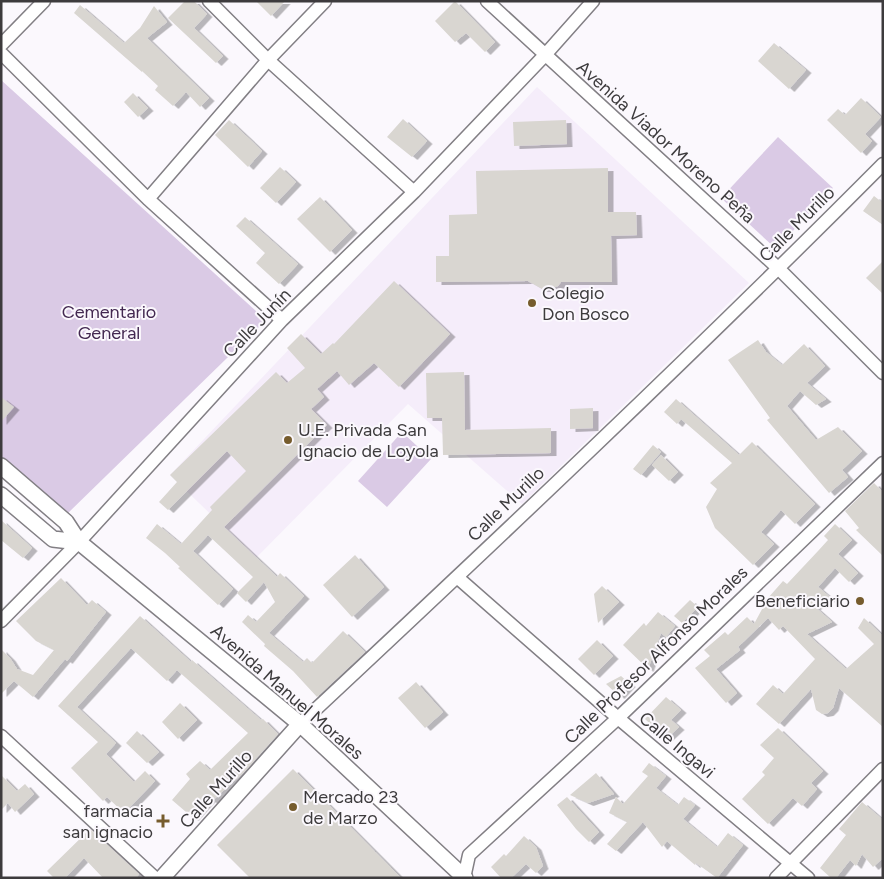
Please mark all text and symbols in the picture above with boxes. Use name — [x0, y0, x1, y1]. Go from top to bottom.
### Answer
street label: Avenida Viador Moreno Peña — [572, 56, 760, 228]
street label: Calle Murillo — [754, 181, 840, 267]
place label: Colegio Don Bosco — [542, 282, 629, 325]
street label: Calle Junín — [219, 284, 295, 362]
marker: Colegio Don Bosco — [526, 297, 538, 309]
park label: Cementario General — [62, 301, 156, 344]
place label: U.E. Privada San Ignacio de Loyola — [298, 419, 439, 462]
marker: U.E. Privada San Ignacio de Loyola — [282, 434, 294, 446]
street label: Calle Murillo — [463, 462, 549, 546]
street label: Calle Profesor Alfonso Morales — [560, 561, 752, 749]
place label: Beneficiario — [755, 590, 850, 612]
marker: Beneficiario — [854, 595, 866, 607]
street label: Avenida Manuel Morales — [206, 620, 368, 764]
street label: Calle Ingavi — [635, 707, 719, 783]
street label: Calle Murillo — [175, 745, 257, 833]
place label: Mercado 23 de Marzo — [303, 786, 398, 829]
place label: farmacia san ignacio — [63, 800, 153, 843]
marker: Mercado 23 de Marzo — [287, 801, 299, 813]
marker: farmacia san ignacio — [157, 815, 169, 827]

